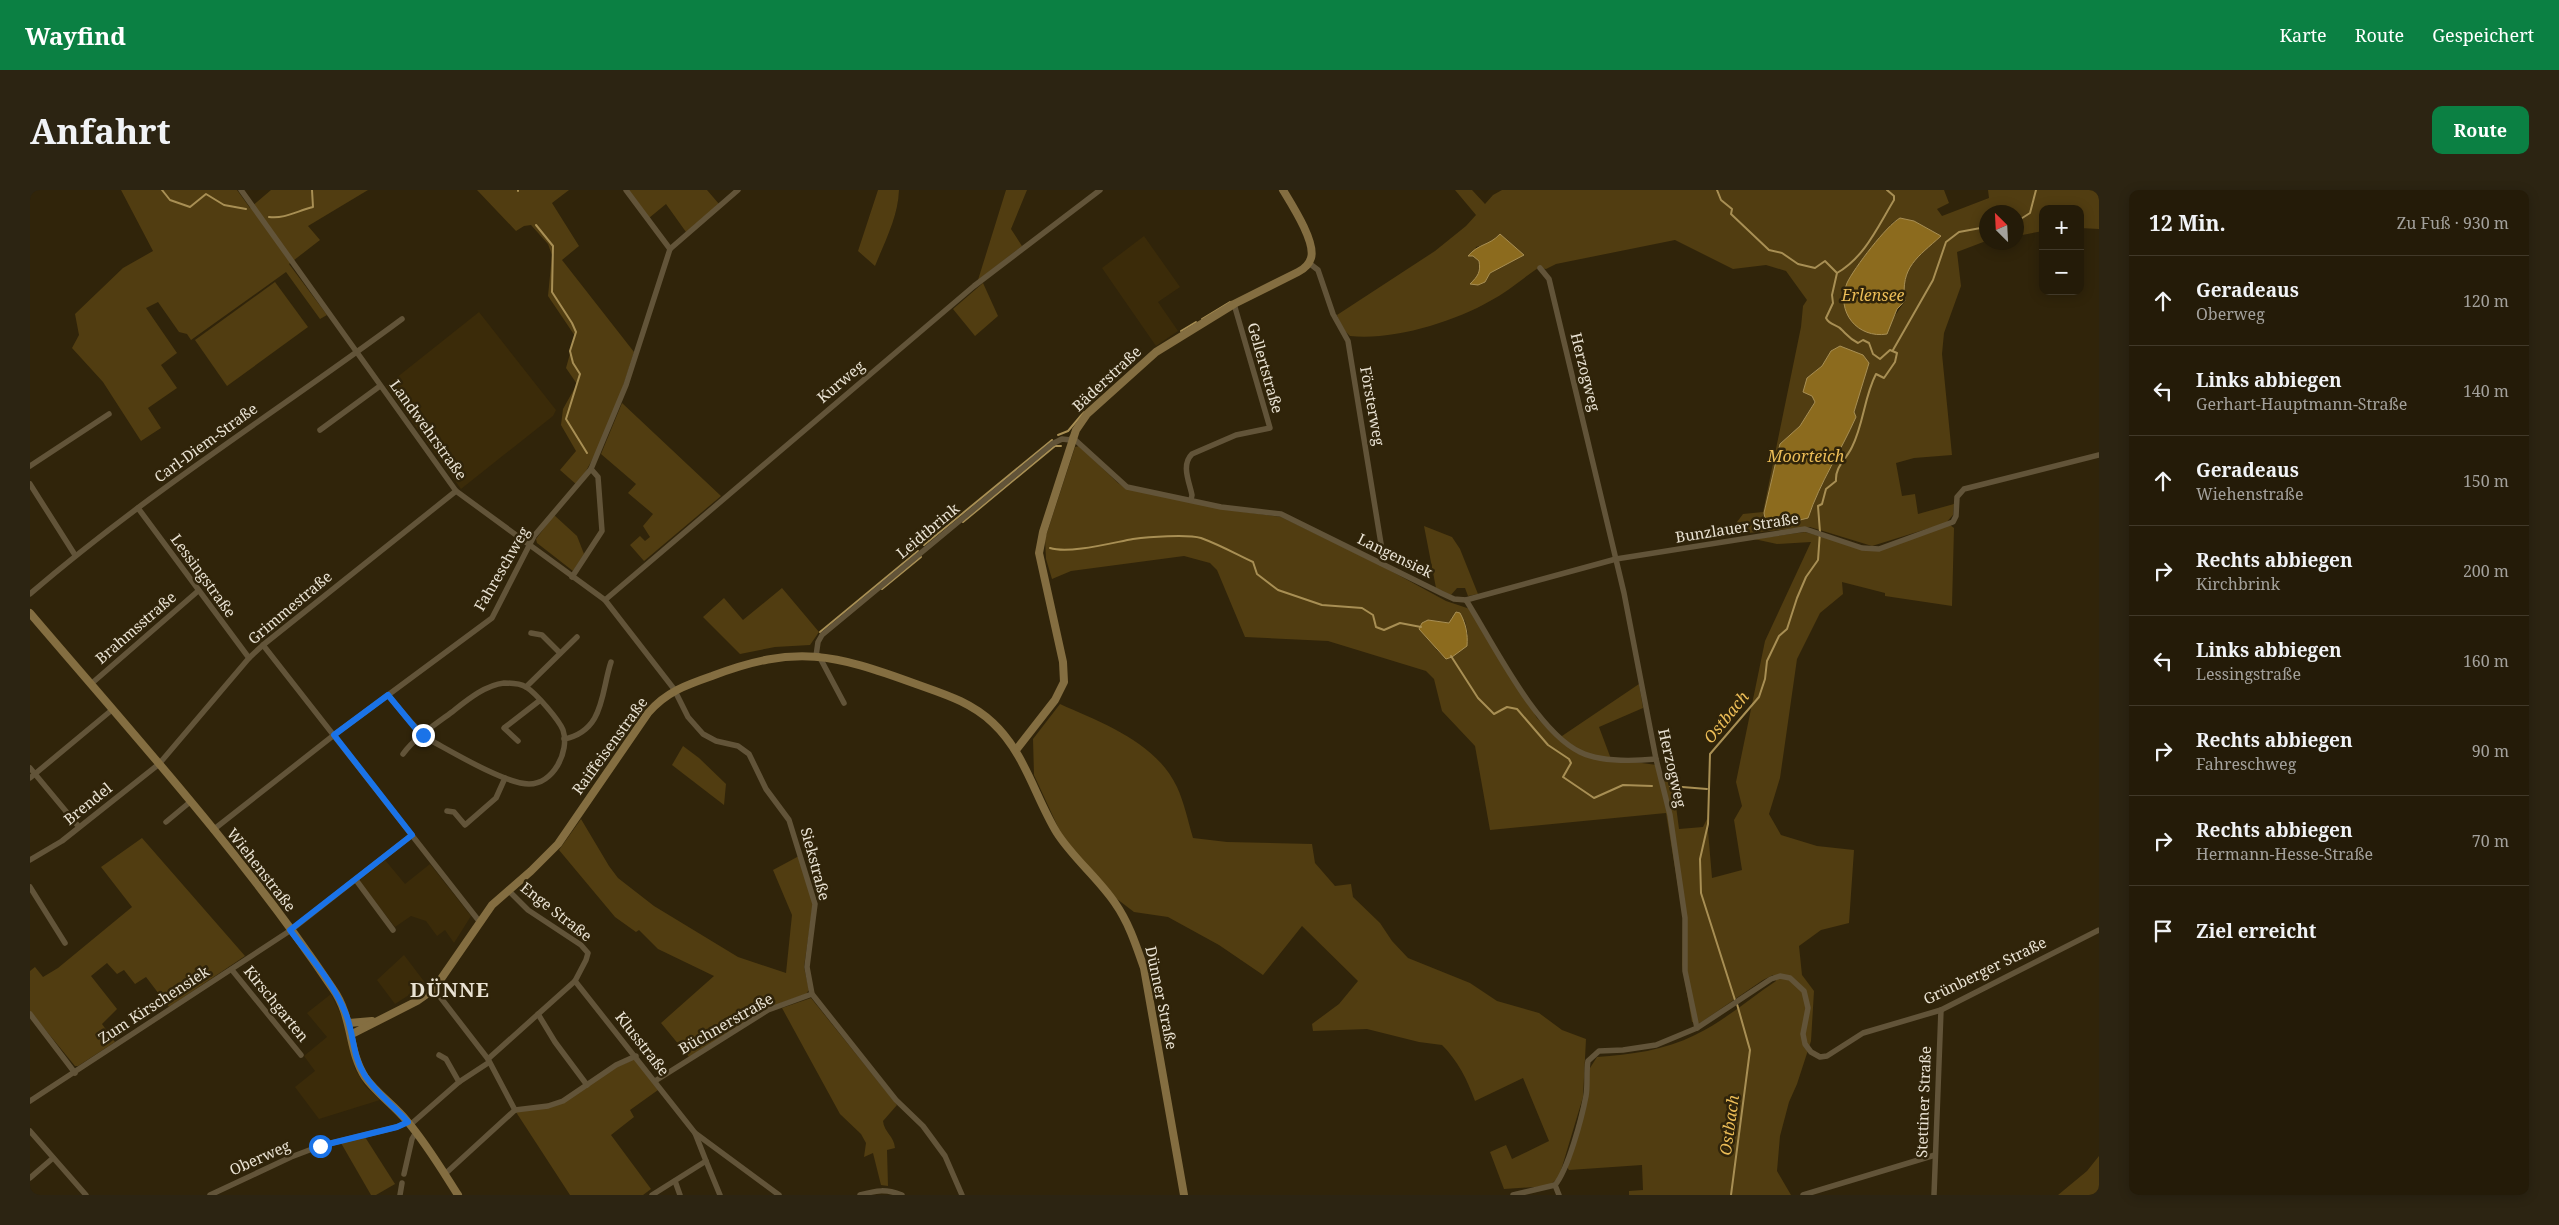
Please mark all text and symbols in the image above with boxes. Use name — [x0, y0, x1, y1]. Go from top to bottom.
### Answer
text: Wayfind — [25, 19, 126, 52]
text: Karte — [2279, 23, 2327, 47]
text: Route — [2355, 23, 2404, 47]
text: Gespeichert — [2432, 23, 2534, 47]
button: Route — [2432, 106, 2529, 154]
text: Anfahrt — [30, 107, 171, 154]
north arrow — [1979, 205, 2024, 250]
map controls — [2039, 205, 2084, 295]
button: + — [2039, 205, 2084, 250]
text: 12 Min. — [2149, 209, 2226, 237]
text: Zu Fuß · 930 m — [2397, 212, 2509, 234]
button: − — [2039, 250, 2084, 295]
text: Geradeaus — [2196, 277, 2299, 303]
water label: Erlensee — [1841, 284, 1905, 306]
icon: ahead — [2149, 287, 2177, 315]
text: 120 m — [2463, 290, 2509, 312]
text: Oberweg — [2196, 303, 2265, 325]
street label: Gellertstraße — [1243, 320, 1288, 415]
street label: Herzogweg — [1567, 330, 1605, 413]
street label: Bäderstraße — [1067, 341, 1145, 415]
street label: Kurweg — [813, 356, 868, 407]
street label: Försterweg — [1356, 365, 1390, 447]
text: Links abbiegen — [2196, 367, 2342, 393]
street label: Landwehrstraße — [386, 375, 472, 484]
icon: left — [2149, 377, 2177, 405]
text: 140 m — [2463, 380, 2509, 402]
text: Gerhart-Hauptmann-Straße — [2196, 393, 2407, 415]
street label: Carl-Diem-Straße — [150, 398, 261, 486]
water label: Moorteich — [1767, 445, 1845, 467]
text: Geradeaus — [2196, 457, 2299, 483]
icon: ahead — [2149, 467, 2177, 495]
text: 150 m — [2463, 470, 2509, 492]
text: Wiehenstraße — [2196, 483, 2303, 505]
street label: Leidtbrink — [892, 498, 963, 562]
street label: Bunzlauer Straße — [1674, 507, 1800, 547]
street label: Fahreschweg — [469, 523, 533, 614]
street label: Langensiek — [1354, 528, 1437, 582]
street label: Lessingstraße — [167, 530, 241, 621]
text: Rechts abbiegen — [2196, 547, 2353, 573]
icon: right — [2149, 557, 2177, 585]
text: 200 m — [2463, 560, 2509, 582]
street label: Grimmestraße — [243, 566, 336, 648]
text: Kirchbrink — [2196, 573, 2280, 595]
street label: Brahmsstraße — [91, 587, 180, 668]
text: Links abbiegen — [2196, 637, 2342, 663]
icon: left — [2149, 647, 2177, 675]
text: 160 m — [2463, 650, 2509, 672]
text: Lessingstraße — [2196, 663, 2301, 685]
water label: Ostbach — [1698, 686, 1754, 748]
street label: Raiffeisenstraße — [567, 693, 651, 798]
route end — [412, 724, 435, 747]
street label: Herzogweg — [1654, 726, 1692, 809]
text: Rechts abbiegen — [2196, 727, 2353, 753]
icon: right — [2149, 737, 2177, 765]
text: 90 m — [2472, 740, 2509, 762]
text: Fahreschweg — [2196, 753, 2296, 775]
street label: Brendel — [59, 777, 116, 829]
text: Rechts abbiegen — [2196, 817, 2353, 843]
street label: Wiehenstraße — [223, 824, 301, 915]
street label: Siekstraße — [797, 825, 835, 902]
icon: right — [2149, 827, 2177, 855]
text: 70 m — [2472, 830, 2509, 852]
text: Hermann-Hesse-Straße — [2196, 843, 2373, 865]
street label: Enge Straße — [517, 877, 596, 945]
icon: arrive — [2149, 917, 2177, 945]
text: Ziel erreicht — [2196, 918, 2317, 944]
street label: Grünberger Straße — [1920, 932, 2049, 1009]
street label: Dünner Straße — [1141, 944, 1183, 1051]
street label: Zum Kirschensiek — [94, 961, 213, 1048]
street label: Kirschgarten — [240, 961, 314, 1046]
district label: DÜNNE — [410, 976, 490, 1003]
street label: Büchnerstraße — [675, 988, 776, 1058]
street label: Klusstraße — [611, 1007, 674, 1080]
street label: Stettiner Straße — [1911, 1046, 1935, 1158]
water label: Ostbach — [1714, 1093, 1744, 1157]
street label: Oberweg — [226, 1135, 293, 1179]
route start — [309, 1135, 332, 1158]

